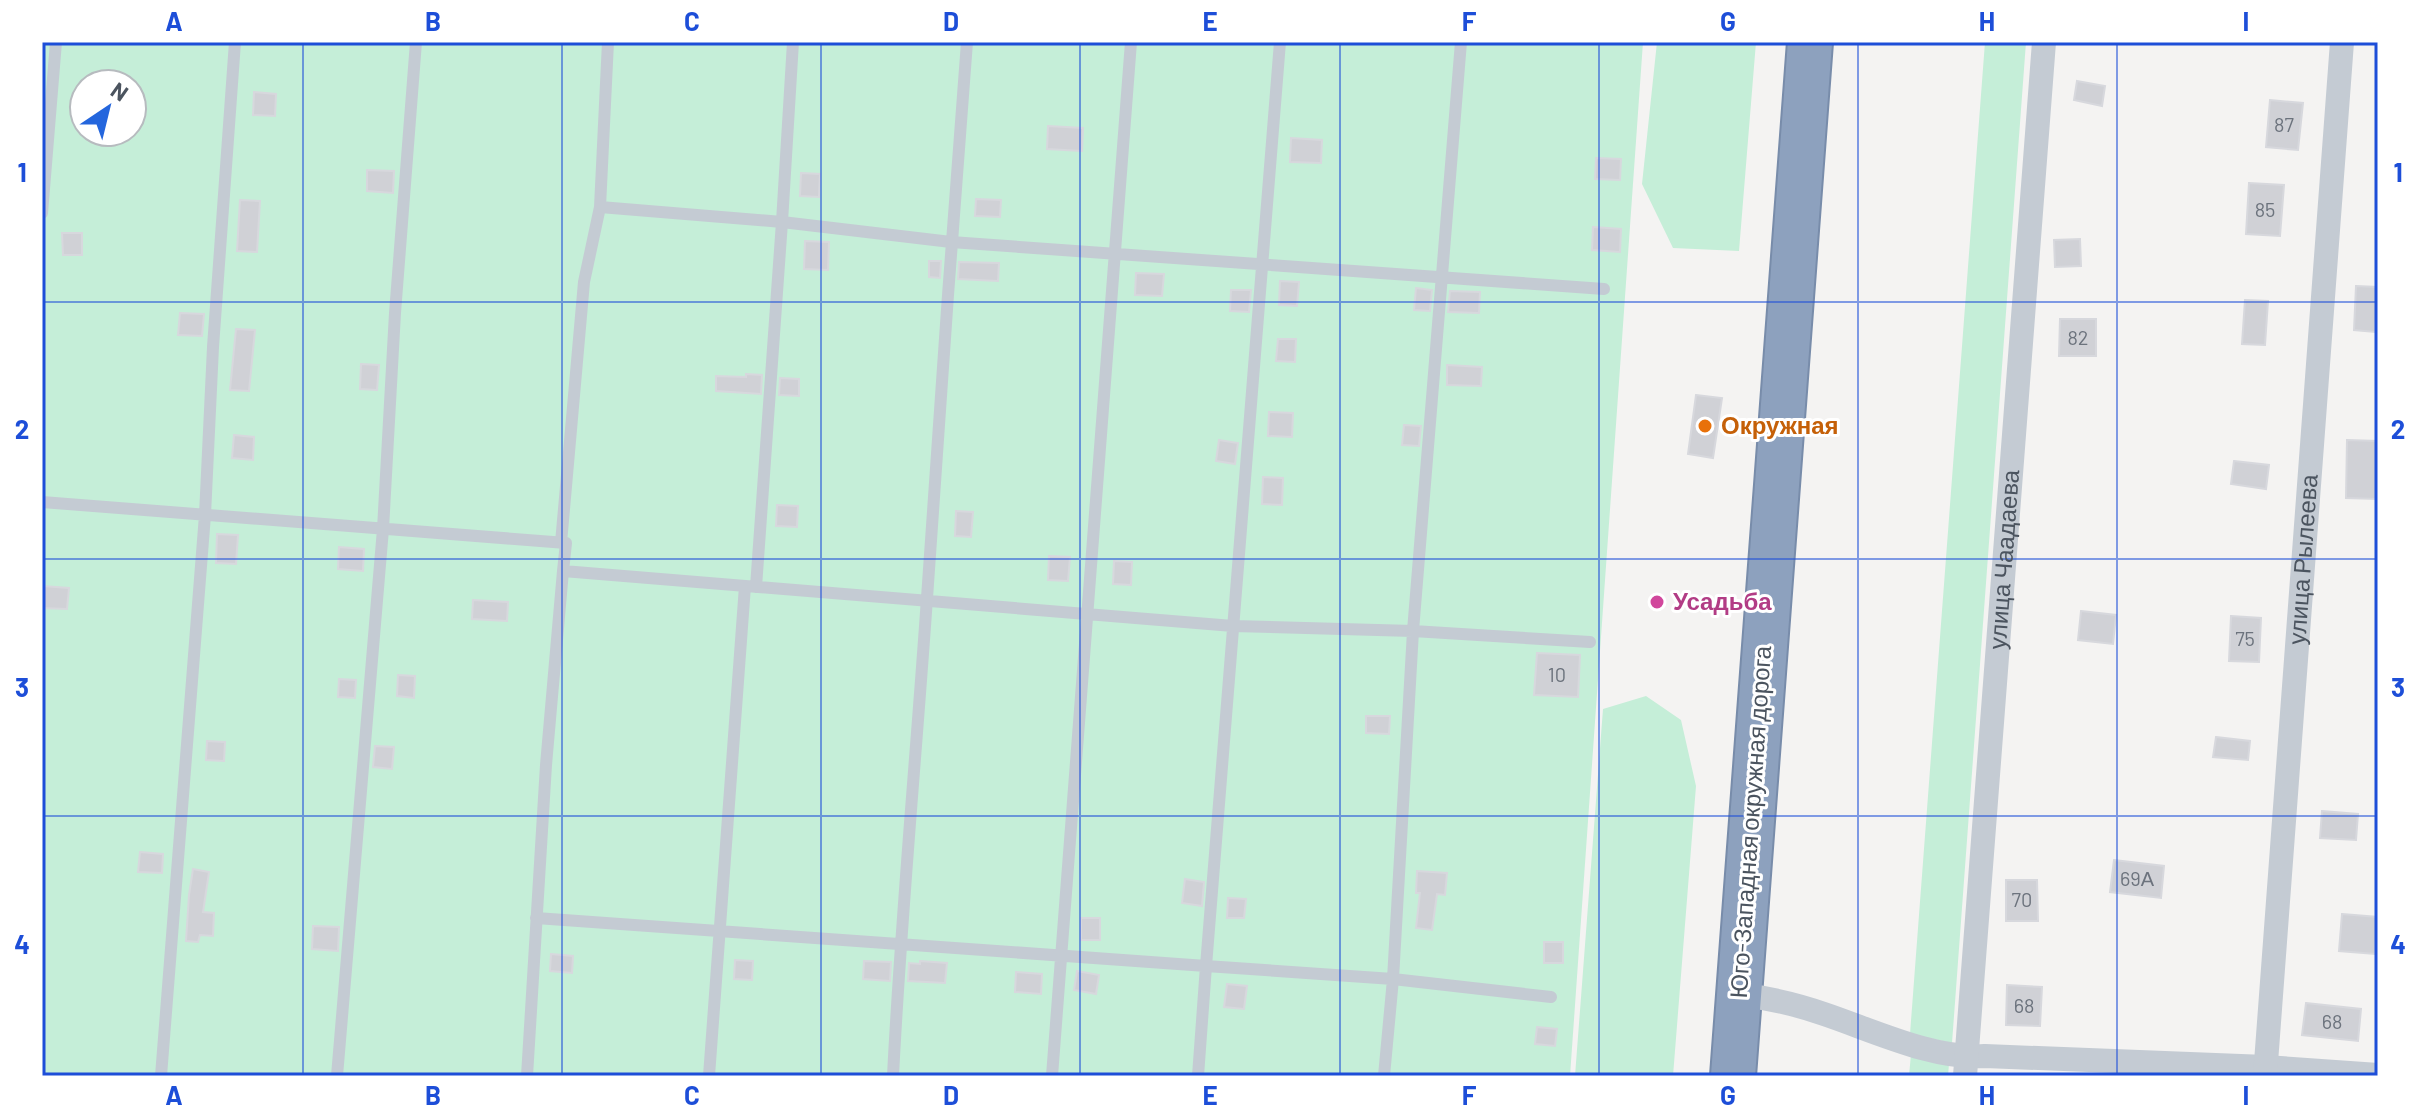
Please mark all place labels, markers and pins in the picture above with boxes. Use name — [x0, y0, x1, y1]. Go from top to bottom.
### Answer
place label: Окружная — [1721, 410, 1839, 439]
marker: Окружная — [1696, 417, 1714, 435]
place label: Усадьба — [1673, 586, 1772, 615]
marker: Усадьба — [1648, 593, 1666, 611]

